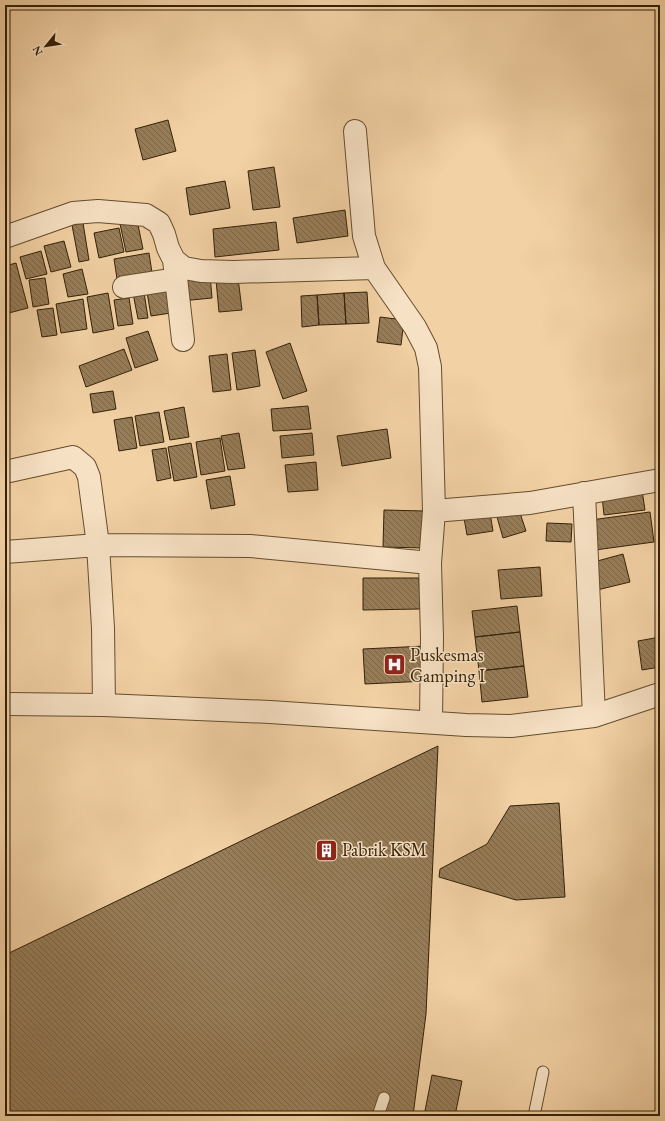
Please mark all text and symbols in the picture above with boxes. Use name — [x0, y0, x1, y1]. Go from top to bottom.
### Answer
north arrow — [26, 26, 66, 66]
text: N — [29, 44, 46, 58]
place label: Puskesmas Gamping I — [410, 643, 485, 687]
hospital icon: Puskesmas Gamping I — [382, 652, 408, 678]
building icon: Pabrik KSM — [314, 837, 340, 863]
place label: Pabrik KSM — [342, 838, 427, 861]

